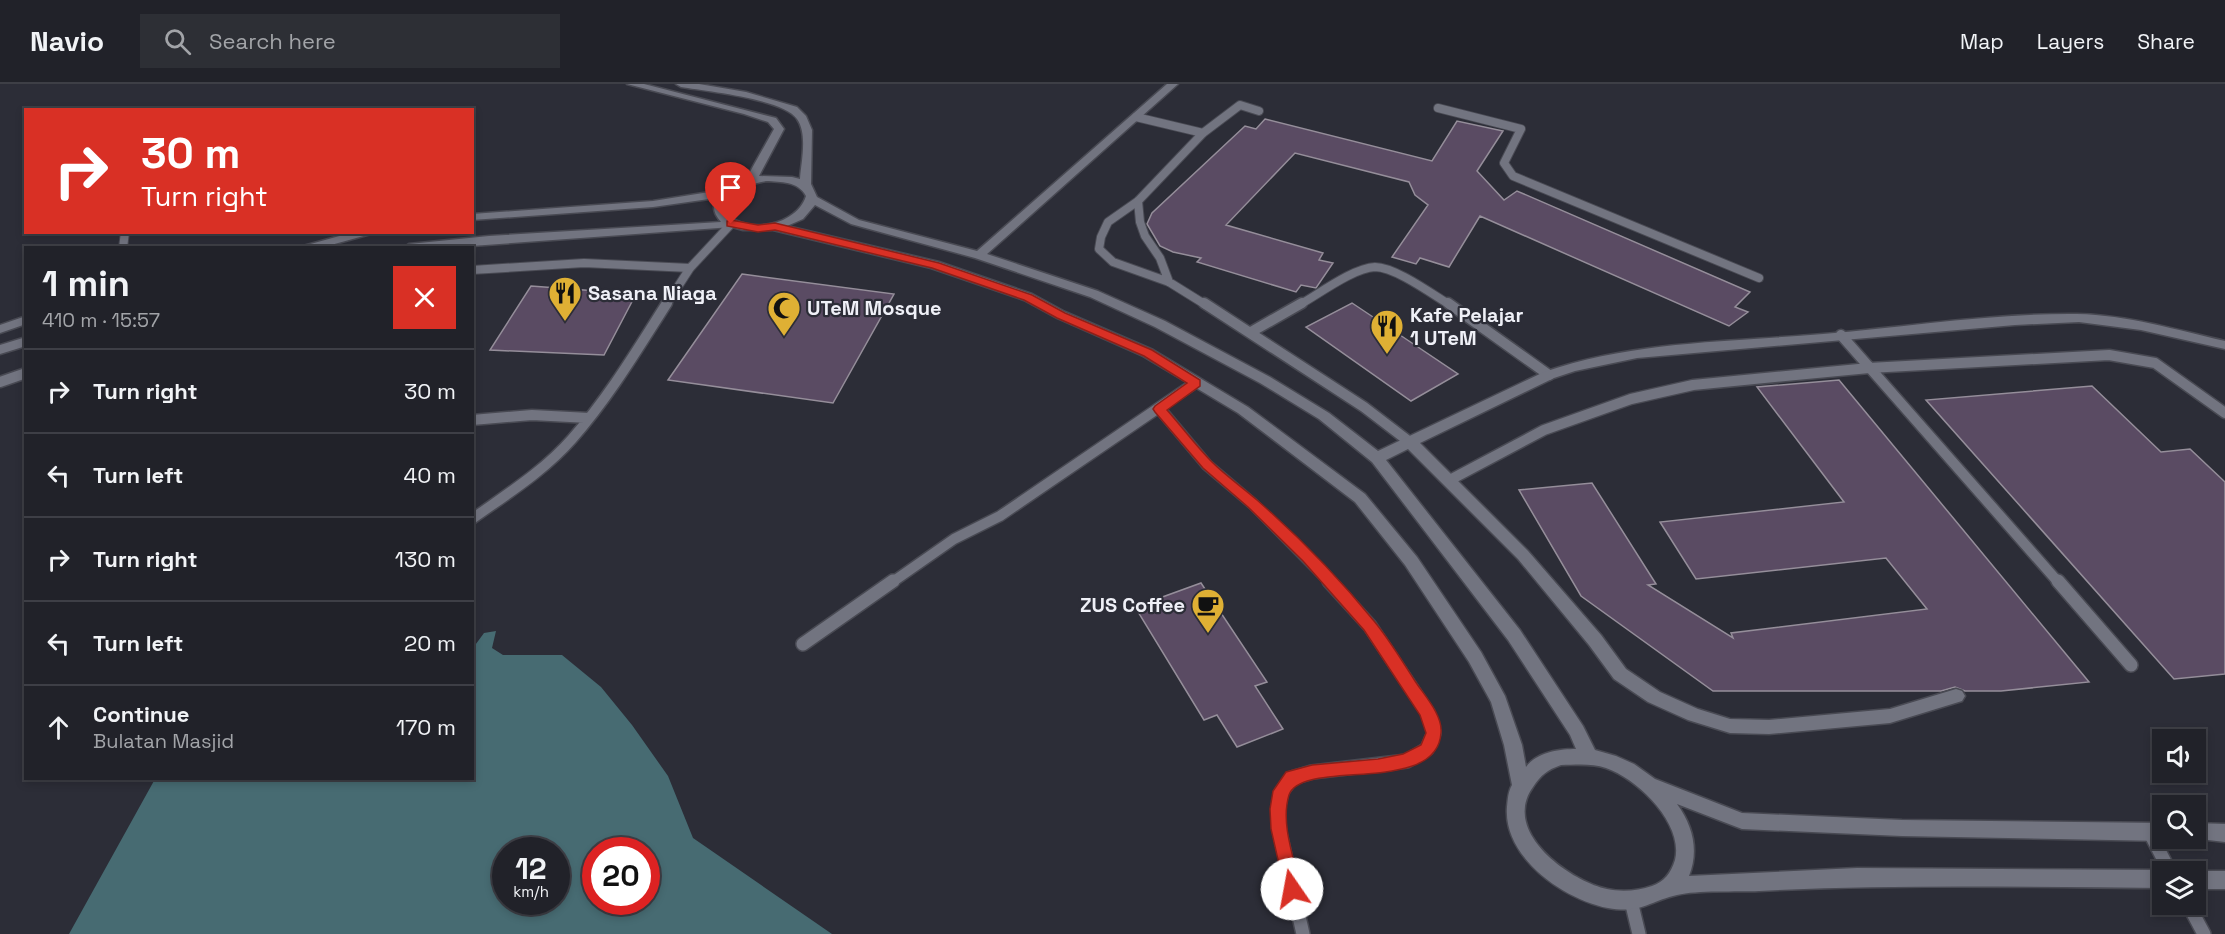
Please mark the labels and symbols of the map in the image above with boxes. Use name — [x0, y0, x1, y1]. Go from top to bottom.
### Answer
pin — [705, 162, 756, 224]
restaurant icon: Sasana Niaga — [547, 275, 583, 322]
place label: Sasana Niaga — [588, 280, 717, 306]
mosque icon: UTeM Mosque — [766, 290, 802, 337]
place label: UTeM Mosque — [807, 295, 942, 321]
place label: Kafe Pelajar 1 UTeM — [1410, 302, 1524, 351]
restaurant icon: Kafe Pelajar 1 UTeM — [1369, 308, 1405, 355]
cafe icon: ZUS Coffee — [1190, 587, 1226, 634]
place label: ZUS Coffee — [1080, 592, 1185, 618]
speed limit sign: 20 — [582, 837, 660, 915]
position arrow — [1260, 857, 1324, 921]

